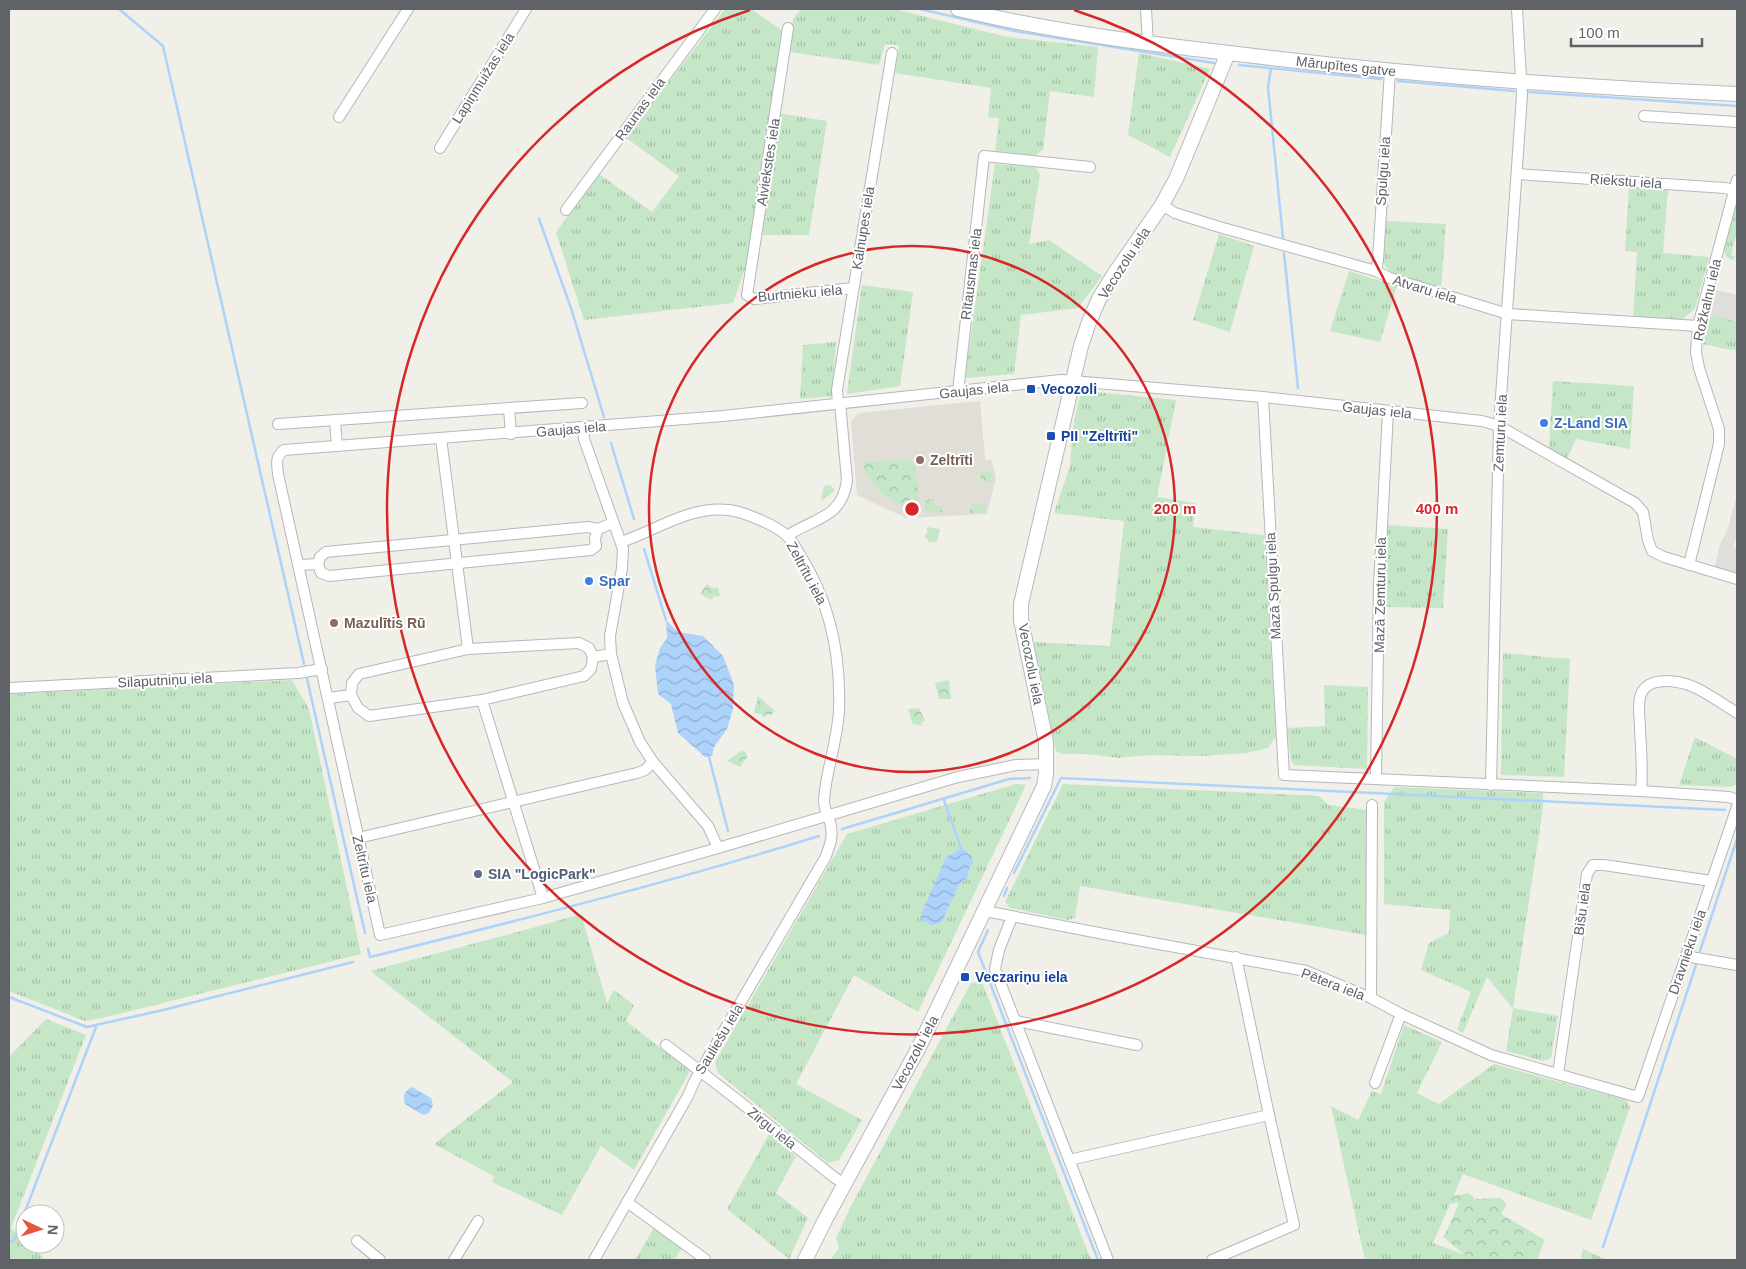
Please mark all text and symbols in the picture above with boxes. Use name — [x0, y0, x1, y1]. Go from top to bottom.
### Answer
scale bar — [1571, 15, 1702, 47]
text: 100 m — [1578, 24, 1620, 41]
street label: Lapiņmuižas iela — [449, 29, 518, 126]
street label: Mārupītes gatve — [1295, 53, 1397, 79]
street label: Raunas iela — [612, 74, 668, 144]
street label: Aiviekstes iela — [753, 117, 783, 207]
street label: Spulgu iela — [1373, 136, 1393, 206]
street label: Riekstu iela — [1589, 170, 1663, 192]
street label: Kalnupes iela — [849, 185, 878, 271]
street label: Vecozolu iela — [1095, 224, 1153, 302]
street label: Rītausmas iela — [957, 227, 985, 321]
street label: Rožkalnu iela — [1690, 257, 1724, 343]
street label: Atvaru iela — [1391, 272, 1459, 306]
street label: Burtnieku iela — [757, 281, 843, 305]
street label: Gaujas iela — [938, 378, 1010, 402]
place label: Vecozoli — [1041, 381, 1097, 397]
marker: Vecozoli — [1025, 383, 1037, 395]
street label: Zemturu iela — [1490, 394, 1510, 472]
street label: Gaujas iela — [1341, 398, 1413, 422]
place label: Z-Land SIA — [1554, 415, 1628, 431]
marker: Z-Land SIA — [1538, 417, 1550, 429]
street label: Gaujas iela — [535, 418, 607, 440]
place label: PII "Zeltrīti" — [1061, 428, 1138, 444]
marker: PII "Zeltrīti" — [1045, 430, 1057, 442]
place label: Zeltrīti — [930, 452, 973, 468]
marker: Zeltrīti — [914, 454, 926, 466]
centre of rings — [903, 500, 921, 518]
text: 200 m — [1154, 500, 1196, 517]
text: 400 m — [1416, 500, 1458, 517]
street label: Mazā Spulgu iela — [1262, 532, 1284, 640]
street label: Mazā Zemturu iela — [1371, 537, 1389, 653]
street label: Zeltrītu iela — [784, 539, 830, 608]
place label: Spar — [599, 573, 631, 589]
marker: Spar — [583, 575, 595, 587]
place label: Mazulītis Rū — [344, 615, 426, 631]
marker: Mazulītis Rū — [328, 617, 340, 629]
street label: Vecozolu iela — [1015, 622, 1047, 706]
street label: Silaputniņu iela — [117, 670, 213, 690]
street label: Zeltrītu iela — [349, 833, 381, 905]
place label: SIA "LogicPark" — [488, 866, 596, 882]
marker: SIA "LogicPark" — [472, 868, 484, 880]
street label: Bišu iela — [1570, 881, 1594, 936]
street label: Dravnieku iela — [1665, 907, 1709, 997]
street label: Pētera iela — [1299, 965, 1367, 1004]
place label: Veczariņu iela — [975, 969, 1068, 985]
marker: Veczariņu iela — [959, 971, 971, 983]
street label: Sauliešu iela — [692, 1001, 746, 1077]
street label: Vecozolu iela — [889, 1013, 942, 1093]
street label: Zirgu iela — [745, 1104, 800, 1152]
north arrow — [15, 1204, 65, 1254]
text: N — [45, 1224, 61, 1236]

